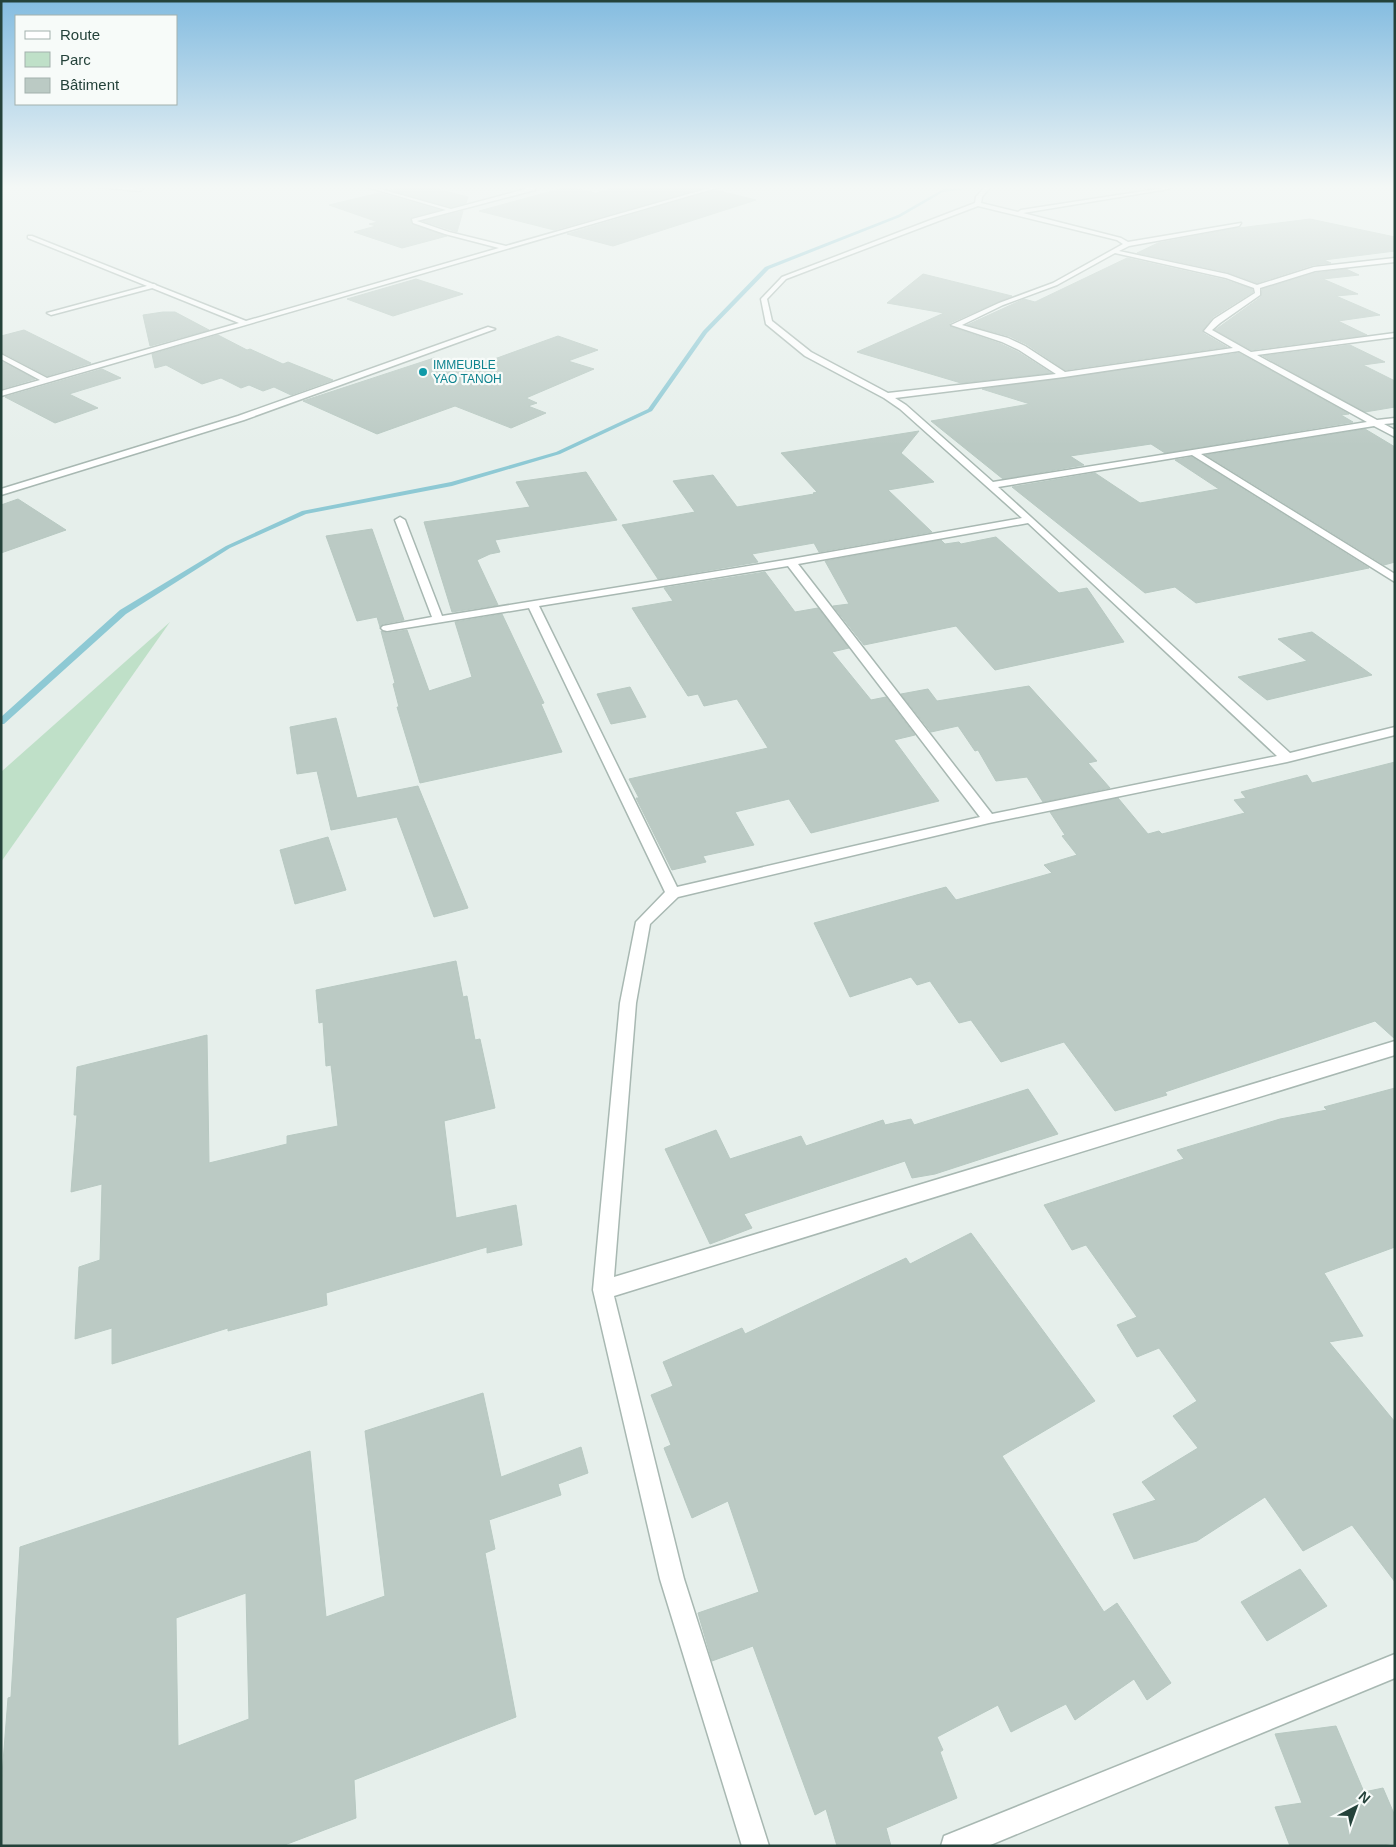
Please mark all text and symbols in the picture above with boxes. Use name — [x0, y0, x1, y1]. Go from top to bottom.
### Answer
legend — [15, 15, 178, 105]
text: Route — [60, 26, 100, 43]
text: Parc — [60, 51, 91, 68]
text: Bâtiment — [60, 76, 120, 93]
place label: IMMEUBLE YAO TANOH — [433, 358, 502, 386]
marker: IMMEUBLE YAO TANOH — [417, 366, 429, 378]
north arrow — [1331, 1782, 1381, 1832]
text: N — [1355, 1788, 1374, 1807]

